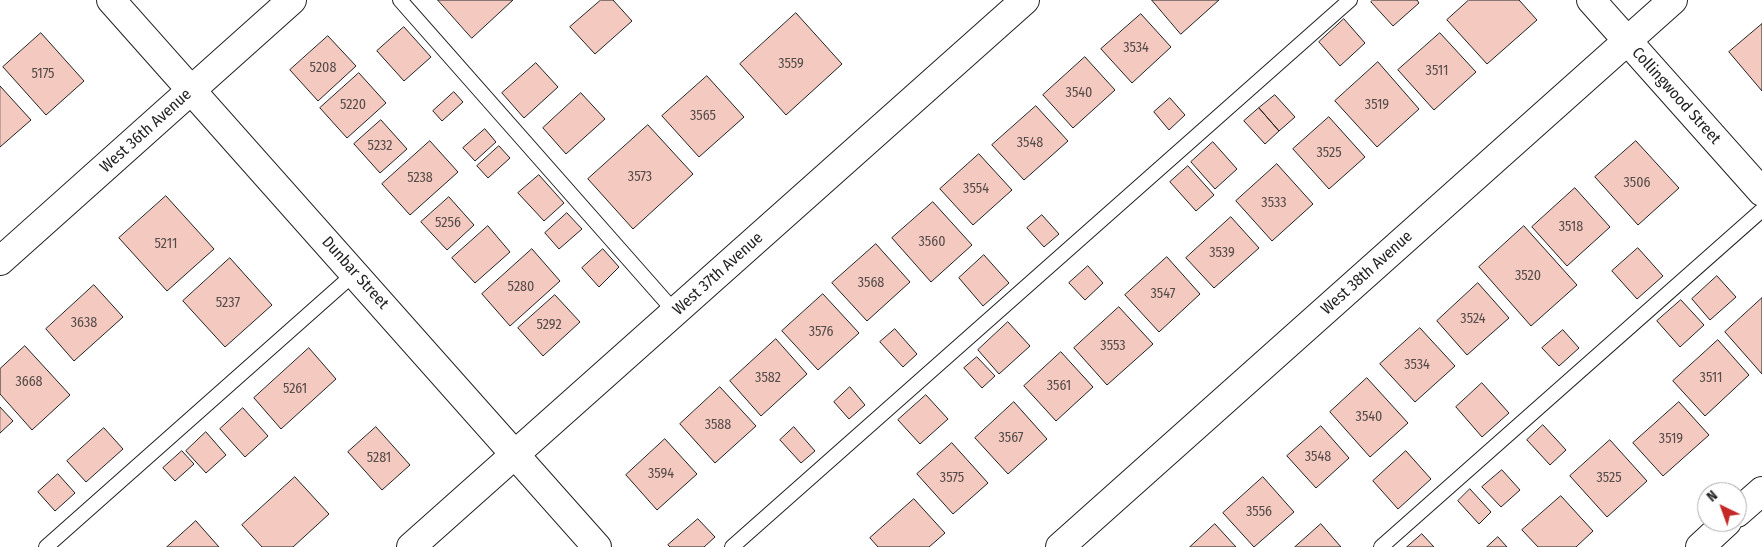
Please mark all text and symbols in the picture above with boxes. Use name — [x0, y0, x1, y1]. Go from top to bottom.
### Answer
house number: 3534 — [1123, 40, 1149, 56]
street label: Collingwood Street — [1627, 44, 1725, 148]
house number: 3559 — [778, 56, 804, 72]
house number: 5208 — [310, 60, 336, 76]
house number: 3511 — [1426, 63, 1448, 79]
house number: 5175 — [31, 66, 55, 82]
street label: West 36th Avenue — [96, 85, 196, 177]
house number: 3540 — [1066, 85, 1092, 101]
house number: 5220 — [340, 97, 366, 113]
house number: 3519 — [1365, 97, 1389, 113]
house number: 3565 — [690, 108, 716, 124]
house number: 3548 — [1017, 135, 1043, 151]
house number: 5232 — [368, 138, 392, 154]
house number: 3525 — [1316, 145, 1342, 161]
house number: 3573 — [628, 169, 652, 185]
house number: 5238 — [407, 170, 433, 186]
house number: 3506 — [1624, 175, 1650, 191]
house number: 3554 — [963, 181, 989, 197]
house number: 3533 — [1261, 195, 1287, 211]
house number: 5256 — [435, 215, 461, 231]
house number: 3518 — [1559, 219, 1583, 235]
street label: West 38th Avenue — [1317, 227, 1417, 319]
street label: West 37th Avenue — [669, 229, 767, 319]
street label: Dunbar Street — [317, 233, 393, 313]
house number: 3560 — [919, 234, 945, 250]
house number: 5211 — [155, 236, 177, 252]
house number: 3539 — [1209, 245, 1235, 261]
house number: 3520 — [1515, 268, 1541, 284]
house number: 3568 — [858, 275, 884, 291]
house number: 5280 — [508, 279, 534, 295]
house number: 3547 — [1151, 286, 1175, 302]
house number: 5237 — [216, 295, 240, 311]
house number: 3524 — [1460, 311, 1486, 327]
house number: 3638 — [71, 315, 97, 331]
house number: 5292 — [536, 317, 562, 333]
house number: 3576 — [809, 324, 833, 340]
house number: 3553 — [1100, 338, 1126, 354]
house number: 3534 — [1404, 357, 1430, 373]
house number: 3582 — [755, 370, 781, 386]
house number: 3511 — [1700, 370, 1722, 386]
house number: 3668 — [15, 374, 43, 390]
house number: 3561 — [1047, 378, 1071, 394]
house number: 5261 — [283, 381, 307, 397]
house number: 3540 — [1356, 409, 1382, 425]
house number: 3588 — [705, 417, 731, 433]
house number: 3567 — [998, 430, 1024, 446]
house number: 3519 — [1659, 431, 1683, 447]
house number: 3548 — [1305, 449, 1331, 465]
house number: 5281 — [367, 450, 391, 466]
house number: 3594 — [648, 466, 674, 482]
house number: 3575 — [940, 470, 964, 486]
house number: 3525 — [1596, 470, 1622, 486]
north arrow — [1697, 482, 1747, 532]
text: N — [1703, 487, 1721, 505]
house number: 3556 — [1246, 504, 1272, 520]

